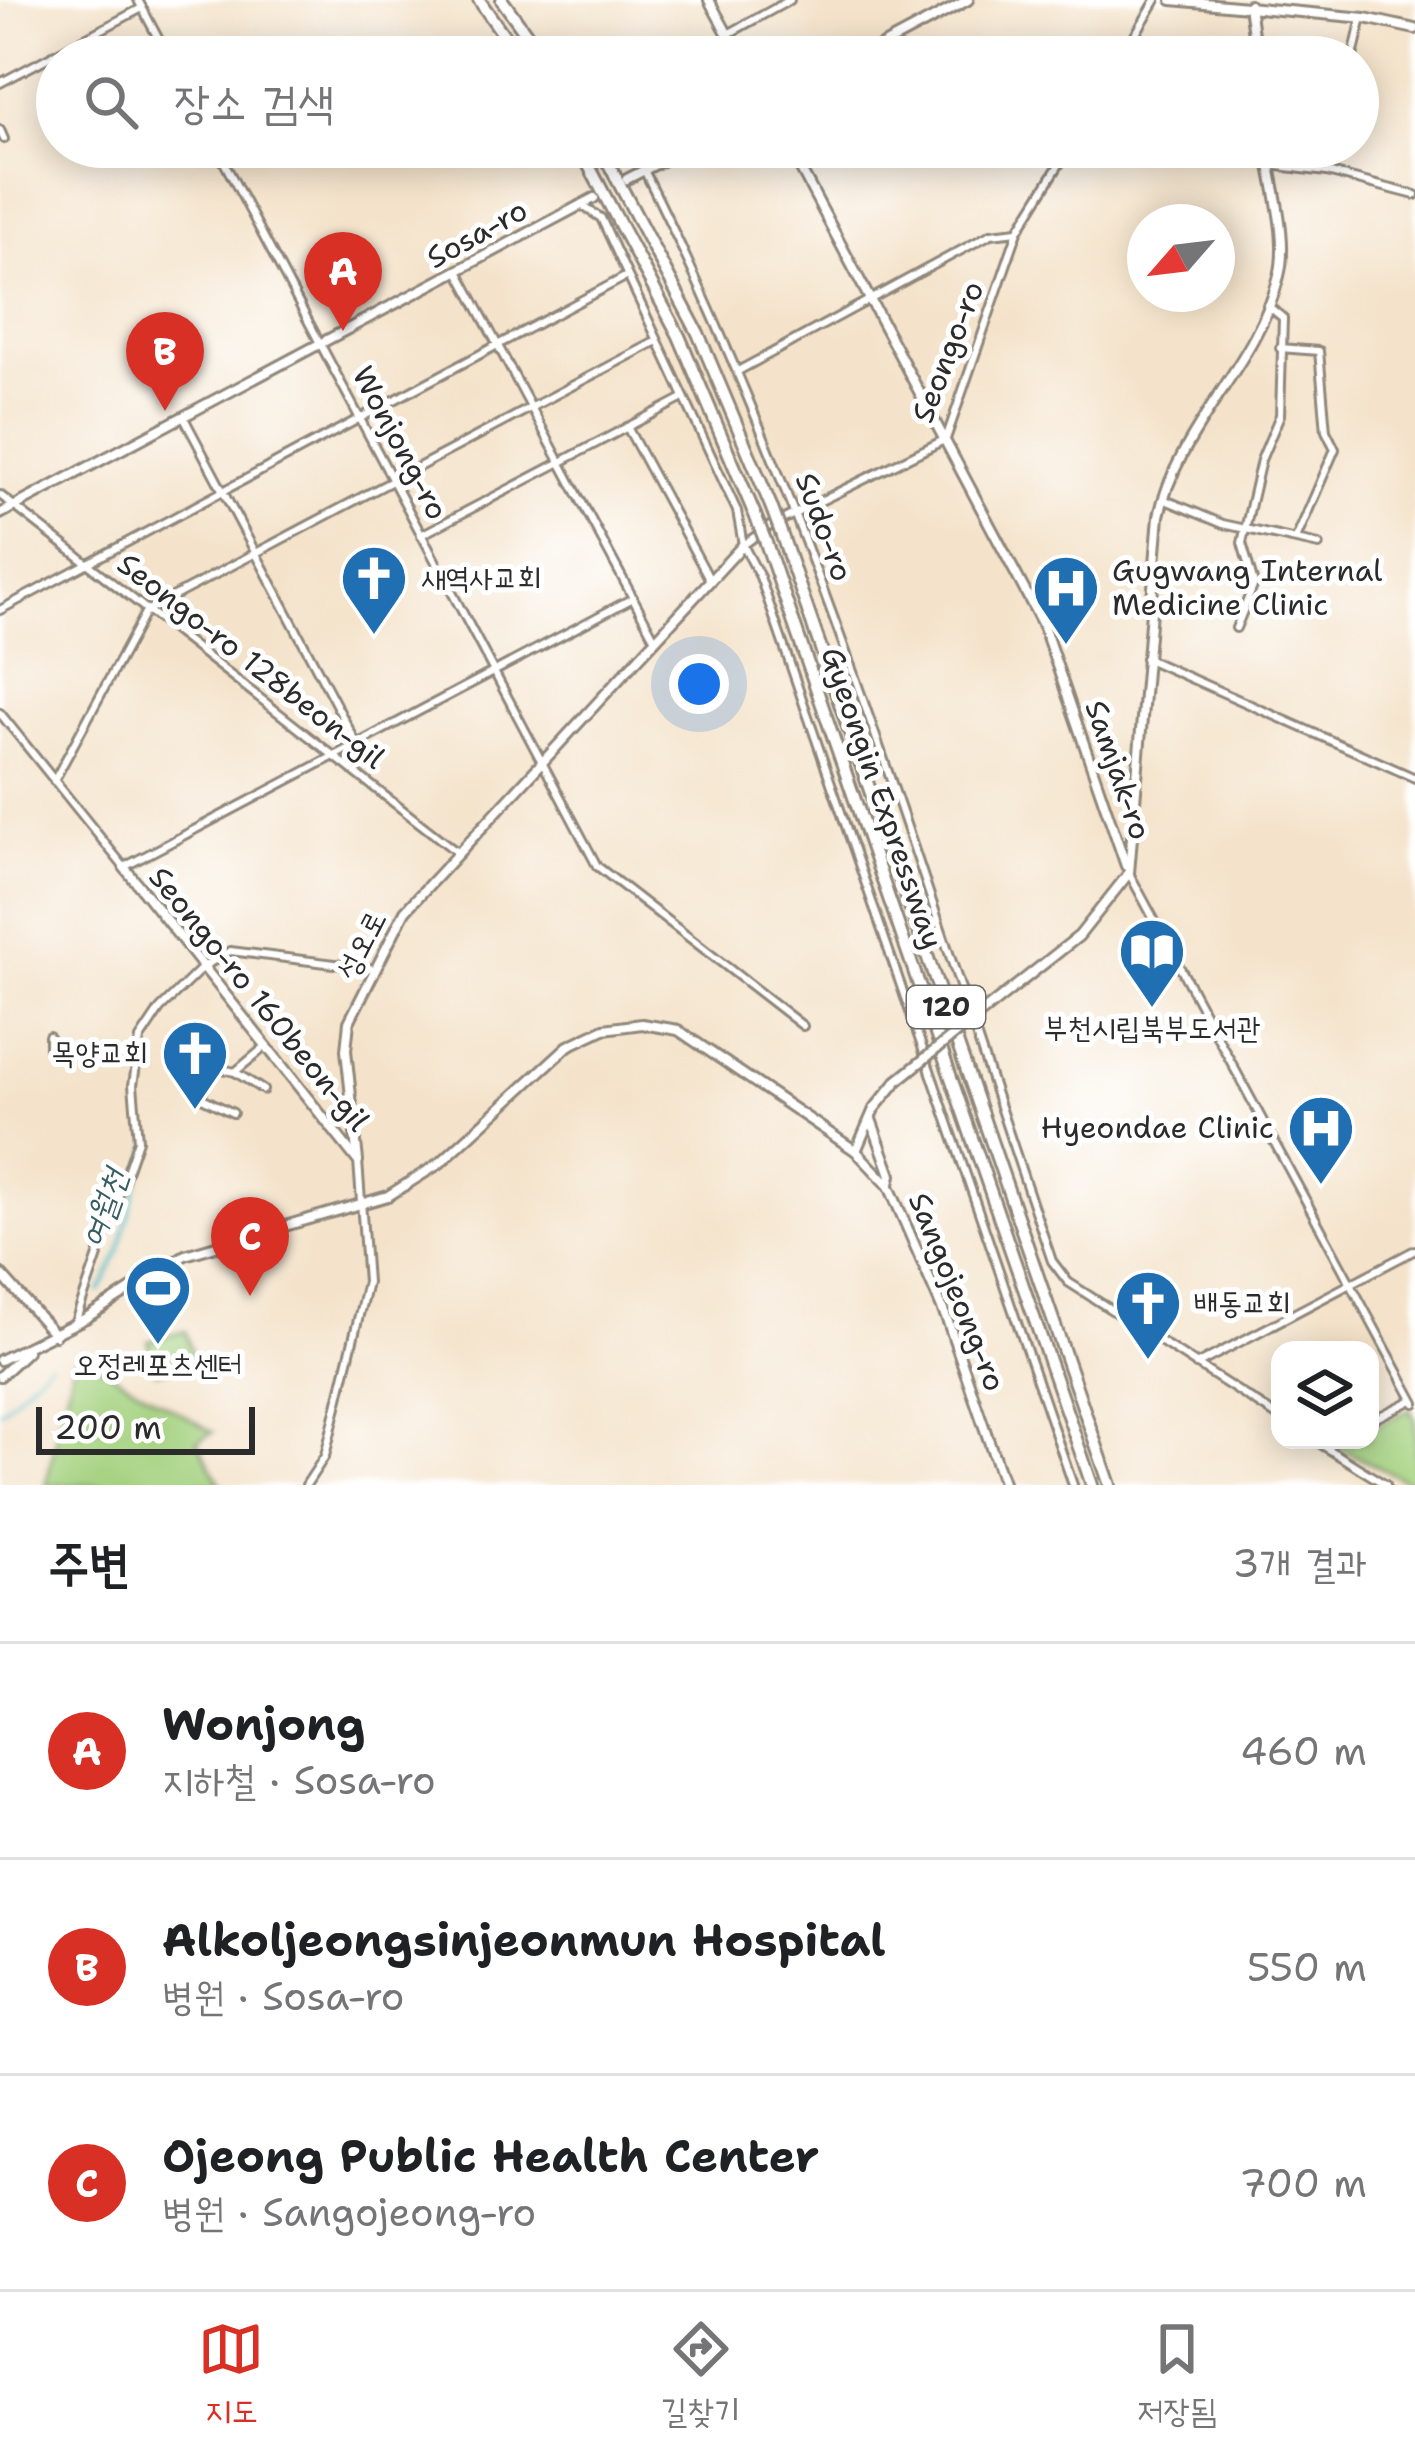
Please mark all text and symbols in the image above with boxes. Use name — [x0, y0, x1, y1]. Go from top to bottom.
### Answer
search box — [36, 36, 1379, 168]
icon: search — [78, 69, 144, 135]
text: 장소 검색 — [174, 72, 334, 132]
street label: Sosa-ro — [419, 189, 534, 278]
north arrow — [1127, 204, 1235, 312]
pin: A — [304, 232, 382, 331]
street label: Seongo-ro — [902, 275, 993, 428]
pin: B — [126, 312, 204, 411]
street label: Wonjong-ro — [343, 359, 458, 527]
street label: Sudo-ro — [786, 467, 863, 587]
street label: Seongo-ro 128beon-gil — [109, 543, 394, 778]
church icon: 새역사교회 — [339, 543, 409, 637]
place label: Gugwang Internal Medicine Clinic — [1112, 550, 1382, 625]
hospital icon: Gugwang Internal Medicine Clinic — [1031, 553, 1101, 647]
place label: 새역사교회 — [421, 557, 542, 598]
street label: Gyeongin Expressway — [811, 641, 953, 954]
your location — [669, 654, 729, 714]
street label: Samjak-ro — [1076, 695, 1161, 845]
street label: Seongo-ro 160beon-gil — [140, 858, 379, 1140]
street label: 성오로 — [326, 903, 395, 986]
library icon: 부천시립북부도서관 — [1117, 916, 1187, 1010]
road number: 120 — [907, 986, 985, 1028]
place label: 부천시립북부도서관 — [1043, 1007, 1261, 1048]
church icon: 목양교회 — [160, 1018, 230, 1112]
place label: 목양교회 — [51, 1032, 148, 1073]
hospital icon: Hyeondae Clinic — [1286, 1093, 1356, 1187]
place label: Hyeondae Clinic — [1041, 1107, 1274, 1148]
water label: 여월천 — [69, 1160, 139, 1253]
street label: Sangojeong-ro — [899, 1186, 1016, 1397]
pin: C — [211, 1197, 289, 1296]
sports icon: 오정레포츠센터 — [123, 1253, 193, 1347]
church icon: 배동교회 — [1113, 1268, 1183, 1362]
place label: 배동교회 — [1194, 1282, 1291, 1323]
map controls — [1271, 1341, 1379, 1449]
button: layers — [1271, 1341, 1379, 1449]
place label: 오정레포츠센터 — [74, 1344, 242, 1385]
scale bar — [36, 1401, 255, 1454]
text: 200 m — [54, 1405, 162, 1450]
text: 주변 — [48, 1529, 130, 1597]
text: 3개 결과 — [1232, 1537, 1367, 1589]
text: Wonjong — [162, 1694, 365, 1754]
text: A — [72, 1725, 102, 1777]
text: 460 m — [1240, 1725, 1367, 1777]
text: 지하철 · Sosa-ro — [162, 1754, 436, 1806]
text: Alkoljeongsinjeonmun Hospital — [162, 1910, 886, 1970]
text: B — [75, 1941, 99, 1993]
text: 550 m — [1247, 1941, 1367, 1993]
text: 병원 · Sosa-ro — [162, 1970, 404, 2022]
text: Ojeong Public Health Center — [162, 2126, 819, 2186]
text: C — [75, 2157, 99, 2209]
text: 700 m — [1239, 2157, 1367, 2209]
text: 병원 · Sangojeong-ro — [162, 2186, 536, 2238]
tab: 지도 — [198, 2316, 264, 2433]
tab: 길찾기 — [661, 2316, 740, 2433]
tab: 저장됨 — [1137, 2316, 1217, 2433]

